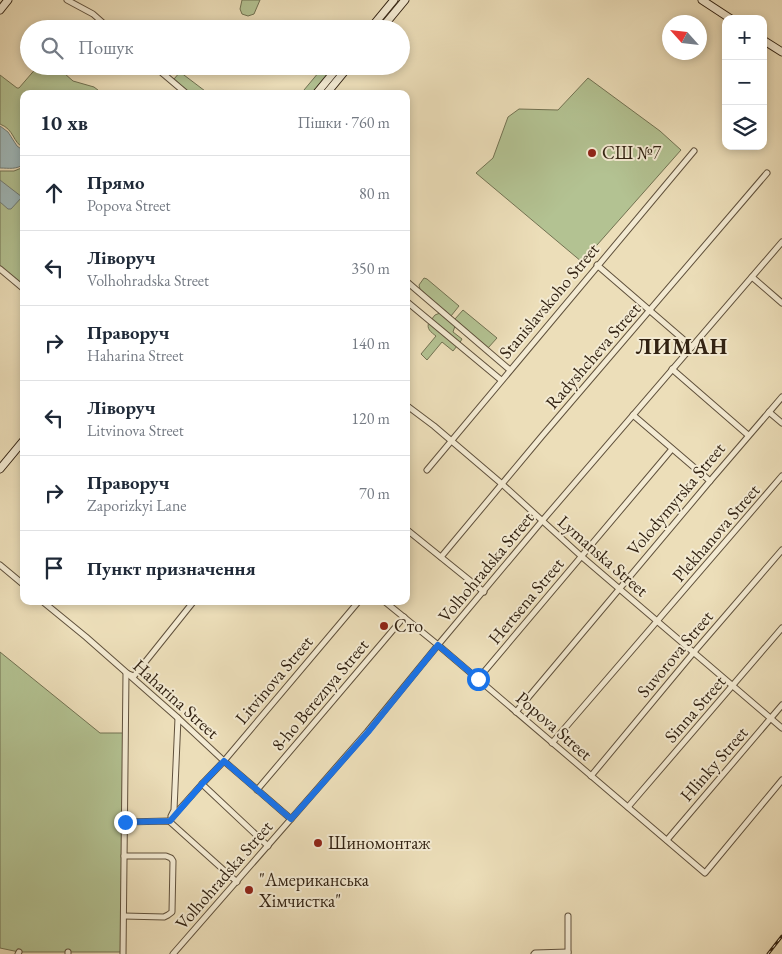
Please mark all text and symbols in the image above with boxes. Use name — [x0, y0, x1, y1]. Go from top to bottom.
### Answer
north arrow — [662, 15, 707, 60]
map controls — [722, 15, 767, 150]
button: + — [722, 15, 767, 60]
search box — [20, 20, 410, 75]
icon: search — [38, 34, 66, 62]
text: Пошук — [78, 35, 134, 60]
button: − — [722, 60, 767, 105]
button: layers — [722, 105, 767, 150]
text: 10 хв — [40, 109, 88, 136]
text: Пішки · 760 m — [297, 112, 390, 133]
place label: СШ №7 — [602, 141, 662, 164]
marker: СШ №7 — [586, 147, 598, 159]
text: Прямо — [87, 170, 145, 195]
icon: ahead — [40, 179, 68, 207]
text: 80 m — [359, 183, 390, 204]
text: Popova Street — [87, 195, 170, 216]
street label: Stanislavskoho Street — [493, 238, 604, 363]
text: Ліворуч — [87, 245, 155, 270]
icon: left — [40, 254, 68, 282]
text: 350 m — [351, 258, 390, 279]
text: Volhohradska Street — [87, 270, 209, 291]
street label: Radyshcheva Street — [540, 297, 645, 414]
text: Праворуч — [87, 320, 169, 345]
icon: right — [40, 329, 68, 357]
district label: ЛИМАН — [636, 332, 728, 361]
text: 140 m — [351, 333, 390, 354]
text: Haharina Street — [87, 345, 183, 366]
text: Ліворуч — [87, 395, 155, 420]
icon: left — [40, 404, 68, 432]
text: 120 m — [351, 408, 390, 429]
text: Litvinova Street — [87, 420, 184, 441]
street label: Volodymyrska Street — [622, 437, 730, 560]
text: Праворуч — [87, 470, 169, 495]
icon: right — [40, 479, 68, 507]
street label: Plekhanova Street — [667, 479, 765, 586]
text: 70 m — [359, 483, 390, 504]
text: Zaporizkyi Lane — [87, 495, 187, 516]
street label: Volhohradska Street — [433, 506, 539, 627]
street label: Lymanska Street — [553, 510, 654, 602]
street label: Hertsena Street — [483, 552, 569, 649]
icon: arrive — [40, 554, 68, 582]
text: Пункт призначення — [87, 556, 256, 581]
street label: Suvorova Street — [631, 605, 718, 702]
place label: Сто — [394, 614, 423, 637]
marker: Сто — [378, 620, 390, 632]
street label: Litvinova Street — [230, 630, 318, 729]
street label: 8-ho Bereznya Street — [266, 634, 373, 755]
street label: Haharina Street — [128, 654, 225, 744]
route start — [467, 668, 490, 691]
street label: Sinna Street — [659, 670, 730, 747]
street label: Popova Street — [511, 686, 598, 765]
street label: Hlinky Street — [675, 721, 753, 806]
route end — [114, 811, 137, 834]
street label: Volhohradska Street — [170, 815, 278, 934]
place label: Шиномонтаж — [328, 831, 431, 854]
marker: Шиномонтаж — [312, 837, 324, 849]
place label: "Американська Хімчистка" — [258, 868, 370, 912]
marker: "Американська Хімчистка" — [243, 884, 255, 896]

